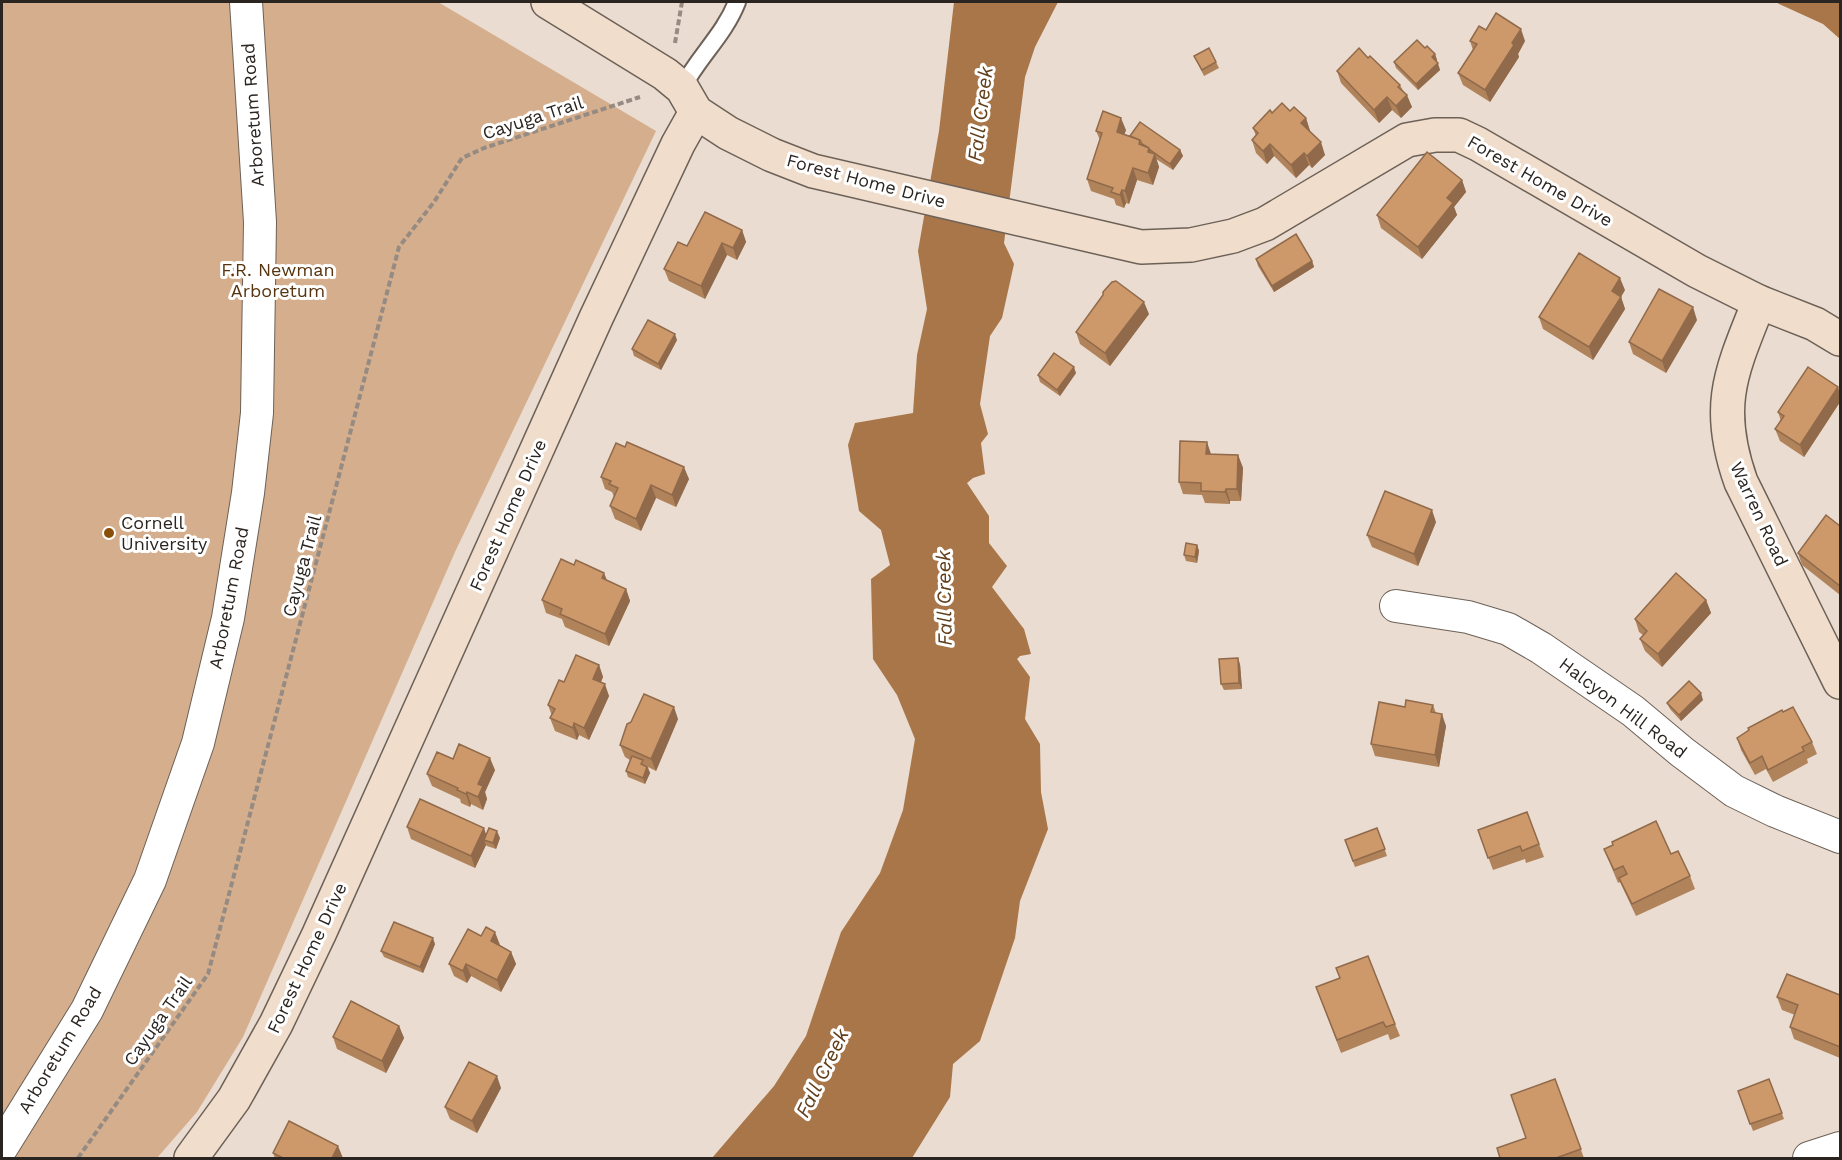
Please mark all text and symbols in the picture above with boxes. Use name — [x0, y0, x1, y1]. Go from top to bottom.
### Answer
street label: Arboretum Road — [237, 42, 268, 188]
water label: Fall Creek — [962, 64, 998, 163]
street label: Cayuga Trail — [480, 91, 586, 144]
street label: Forest Home Drive — [1464, 131, 1616, 231]
street label: Forest Home Drive — [784, 149, 948, 212]
park label: F.R. Newman Arboretum — [221, 259, 335, 301]
street label: Forest Home Drive — [465, 436, 550, 594]
street label: Warren Road — [1726, 458, 1793, 569]
place label: Cornell University — [121, 512, 208, 554]
street label: Cayuga Trail — [278, 512, 325, 619]
street label: Arboretum Road — [204, 525, 253, 671]
marker: Cornell University — [102, 526, 116, 540]
water label: Fall Creek — [931, 549, 957, 646]
street label: Halcyon Hill Road — [1555, 653, 1691, 762]
street label: Forest Home Drive — [262, 879, 351, 1036]
street label: Cayuga Trail — [119, 971, 196, 1070]
street label: Arboretum Road — [13, 982, 106, 1117]
water label: Fall Creek — [790, 1024, 854, 1121]

